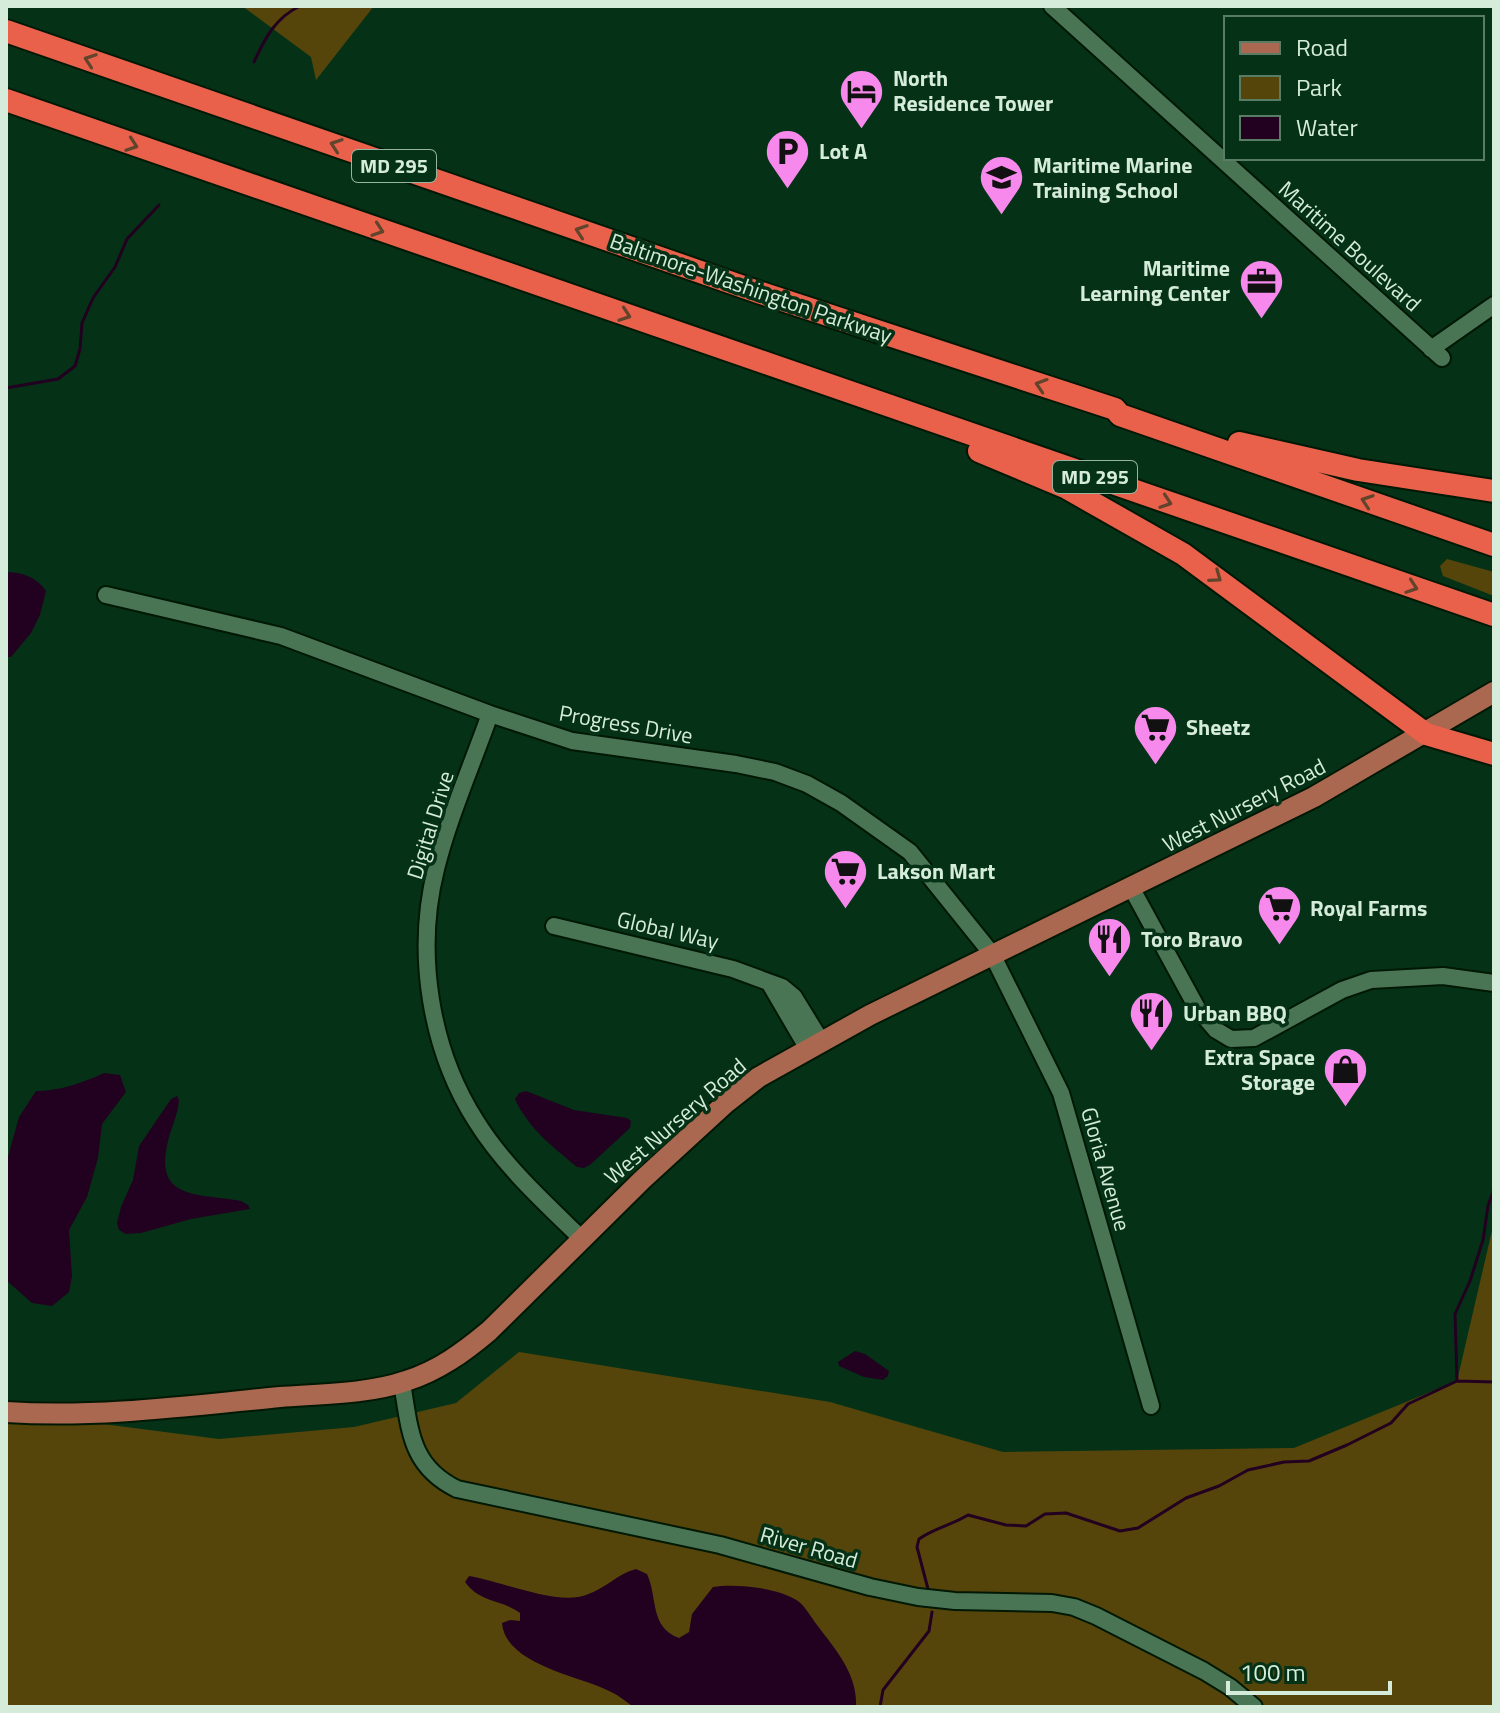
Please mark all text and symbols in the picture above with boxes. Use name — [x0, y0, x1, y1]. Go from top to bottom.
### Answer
legend — [1224, 16, 1484, 160]
text: Road — [1296, 29, 1348, 65]
one-way arrow — [84, 54, 98, 70]
place label: North Residence Tower — [893, 61, 1053, 120]
hotel icon: North Residence Tower — [838, 67, 886, 130]
text: Park — [1296, 69, 1342, 105]
text: Water — [1296, 109, 1358, 145]
parking icon: Lot A — [764, 127, 812, 190]
place label: Lot A — [819, 134, 867, 168]
one-way arrow — [124, 135, 138, 152]
one-way arrow — [330, 139, 344, 155]
place label: Maritime Marine Training School — [1033, 148, 1193, 207]
road number: MD 295 — [352, 150, 436, 182]
school or university icon: Maritime Marine Training School — [978, 154, 1026, 217]
street label: Maritime Boulevard — [1271, 172, 1429, 320]
one-way arrow — [370, 220, 384, 237]
one-way arrow — [575, 224, 589, 240]
street label: Baltimore-Washington Parkway — [605, 224, 897, 352]
place label: Maritime Learning Center — [1080, 251, 1230, 310]
office icon: Maritime Learning Center — [1237, 257, 1285, 320]
one-way arrow — [618, 305, 632, 321]
one-way arrow — [1034, 378, 1048, 394]
road number: MD 295 — [1053, 461, 1137, 493]
one-way arrow — [1159, 492, 1173, 508]
one-way arrow — [1361, 495, 1375, 511]
one-way arrow — [1207, 568, 1221, 582]
one-way arrow — [1404, 577, 1418, 594]
street label: Progress Drive — [556, 696, 696, 752]
supermarket icon: Sheetz — [1131, 703, 1179, 766]
place label: Sheetz — [1186, 710, 1251, 744]
street label: West Nursery Road — [1156, 749, 1332, 861]
street label: Digital Drive — [397, 767, 463, 883]
supermarket icon: Lakson Mart — [822, 847, 870, 910]
place label: Lakson Mart — [877, 854, 995, 888]
supermarket icon: Royal Farms — [1255, 884, 1303, 947]
place label: Royal Farms — [1310, 891, 1427, 925]
street label: Global Way — [614, 902, 723, 958]
restaurant icon: Toro Bravo — [1086, 915, 1134, 978]
place label: Toro Bravo — [1141, 922, 1243, 956]
restaurant icon: Urban BBQ — [1128, 989, 1176, 1052]
place label: Urban BBQ — [1183, 996, 1287, 1030]
place label: Extra Space Storage — [1204, 1040, 1315, 1099]
shop icon: Extra Space Storage — [1322, 1046, 1370, 1109]
street label: West Nursery Road — [596, 1049, 754, 1193]
street label: Gloria Avenue — [1072, 1103, 1140, 1235]
street label: River Road — [756, 1517, 862, 1577]
scale bar — [1228, 1645, 1390, 1695]
text: 100 m — [1240, 1654, 1306, 1690]

